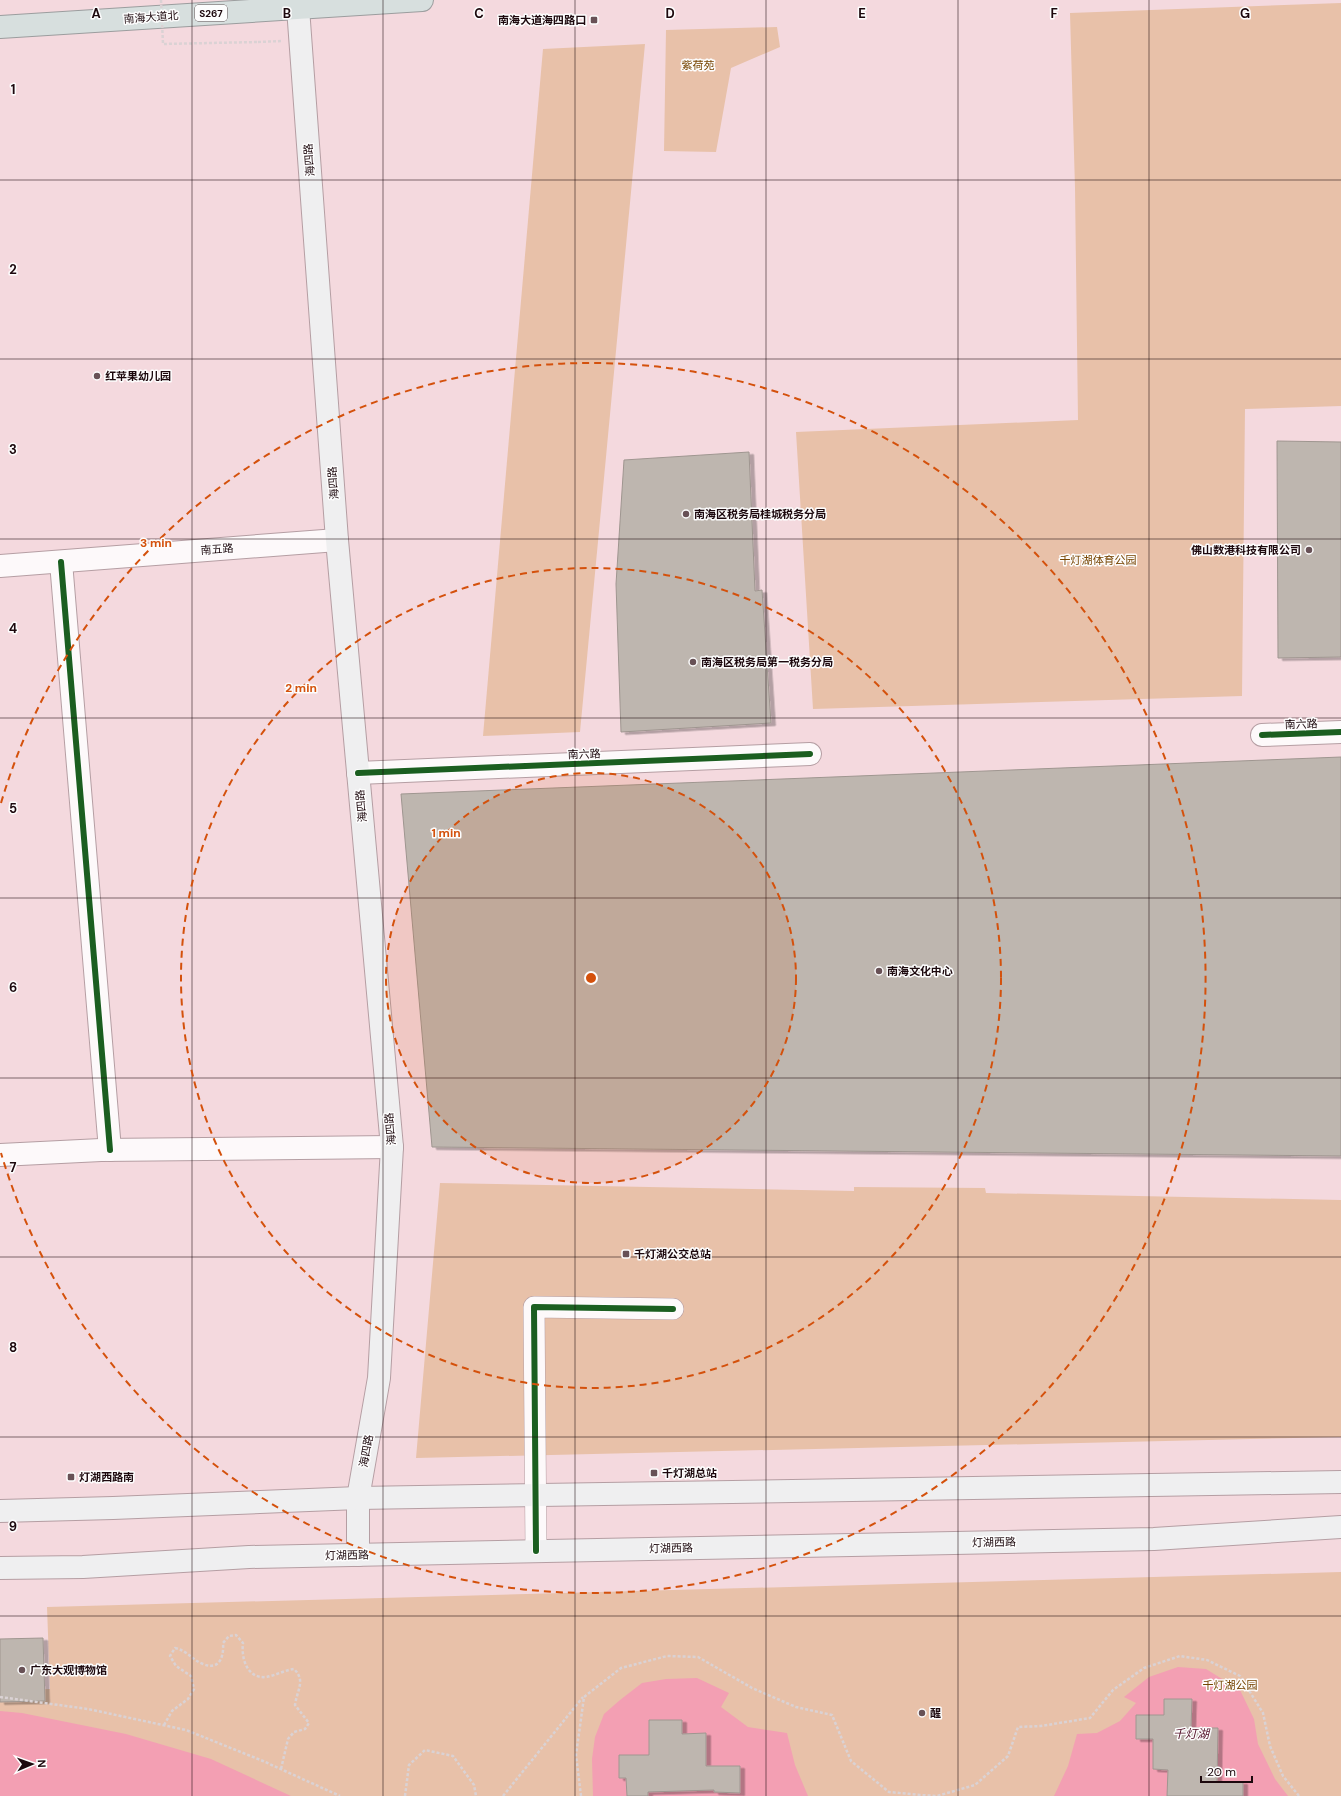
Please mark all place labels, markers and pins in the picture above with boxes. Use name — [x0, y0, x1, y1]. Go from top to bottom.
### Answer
place label: 南海大道海四路口 — [498, 13, 586, 27]
marker: 南海大道海四路口 — [589, 15, 599, 25]
place label: 红苹果幼儿园 — [105, 369, 171, 383]
marker: 红苹果幼儿园 — [92, 371, 102, 381]
place label: 南海区税务局桂城税务分局 — [694, 507, 826, 521]
marker: 南海区税务局桂城税务分局 — [681, 509, 691, 519]
place label: 佛山数港科技有限公司 — [1191, 543, 1301, 557]
marker: 佛山数港科技有限公司 — [1304, 545, 1314, 555]
place label: 南海区税务局第一税务分局 — [701, 655, 833, 669]
marker: 南海区税务局第一税务分局 — [688, 657, 698, 667]
place label: 南海文化中心 — [887, 964, 953, 978]
marker: 南海文化中心 — [874, 966, 884, 976]
centre of rings — [584, 971, 598, 985]
place label: 千灯湖公交总站 — [634, 1247, 711, 1261]
marker: 千灯湖公交总站 — [621, 1249, 631, 1259]
place label: 千灯湖总站 — [662, 1466, 717, 1480]
marker: 千灯湖总站 — [649, 1468, 659, 1478]
place label: 灯湖西路南 — [79, 1470, 134, 1484]
marker: 灯湖西路南 — [66, 1472, 76, 1482]
place label: 广东大观博物馆 — [30, 1663, 107, 1677]
marker: 广东大观博物馆 — [17, 1665, 27, 1675]
place label: 醒 — [930, 1706, 941, 1720]
marker: 醒 — [917, 1708, 927, 1718]

